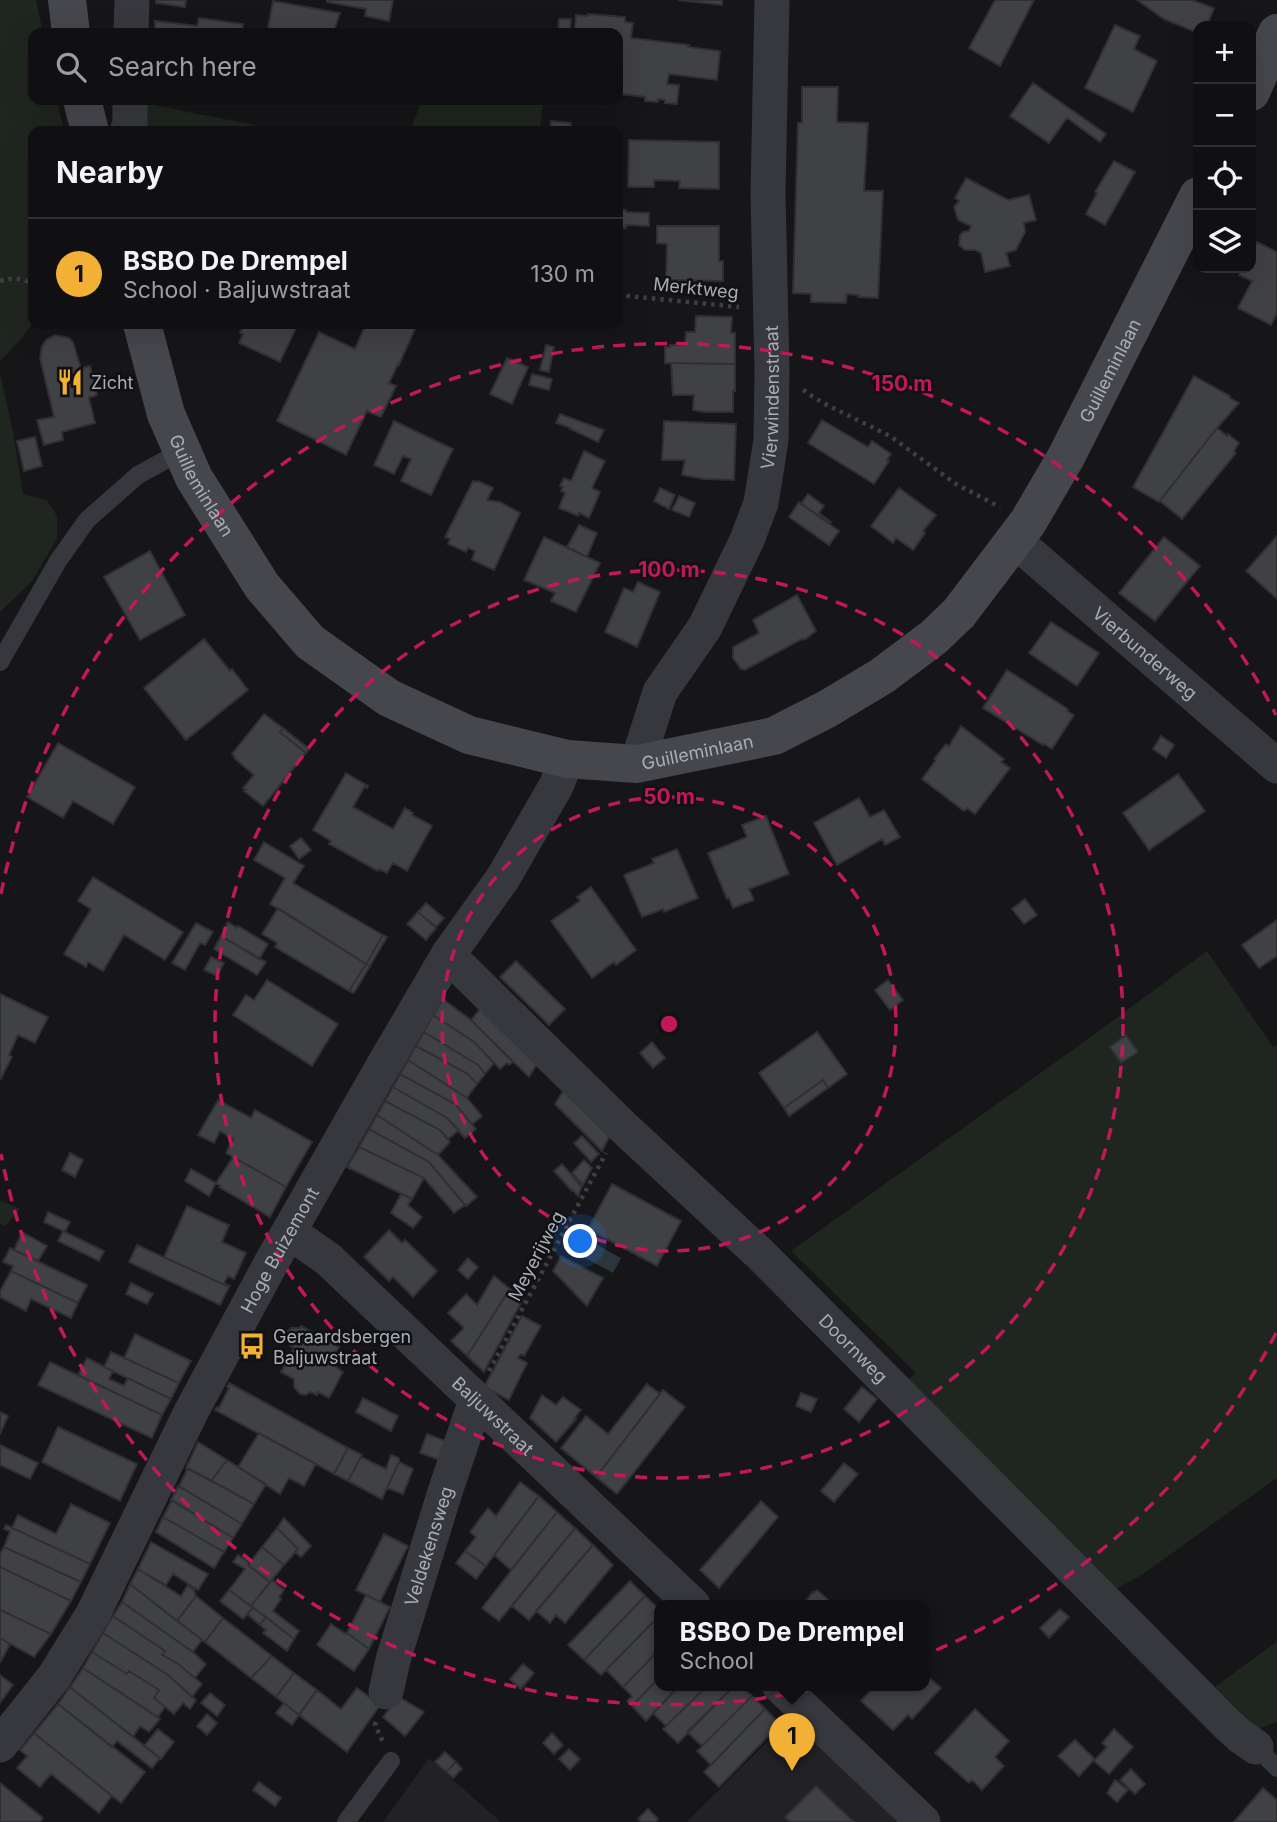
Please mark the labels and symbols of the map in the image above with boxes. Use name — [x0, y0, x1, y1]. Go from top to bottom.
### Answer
street label: Merktweg — [652, 273, 740, 303]
street label: Guilleminlaan — [1075, 315, 1145, 426]
street label: Vierwindenstraat — [756, 325, 783, 471]
restaurant icon: Zicht — [55, 367, 85, 397]
text: 150 m — [872, 371, 932, 396]
place label: Zicht — [91, 372, 134, 393]
street label: Guilleminlaan — [166, 431, 238, 540]
text: 100 m — [638, 557, 700, 582]
street label: Vierbunderweg — [1089, 602, 1202, 703]
street label: Guilleminlaan — [640, 730, 755, 773]
text: 50 m — [643, 784, 695, 809]
centre of rings — [657, 1012, 681, 1036]
street label: Hoge Buizemont — [236, 1183, 323, 1316]
street label: Meyerijweg — [504, 1208, 568, 1304]
your location — [563, 1224, 597, 1258]
street label: Doornweg — [815, 1310, 892, 1387]
place label: Geraardsbergen Baljuwstraat — [273, 1326, 411, 1368]
bus stop icon: Geraardsbergen Baljuwstraat — [237, 1331, 267, 1361]
street label: Baljuwstraat — [448, 1372, 538, 1459]
street label: Veldekensweg — [400, 1484, 457, 1608]
pin: 1 — [769, 1713, 815, 1771]

